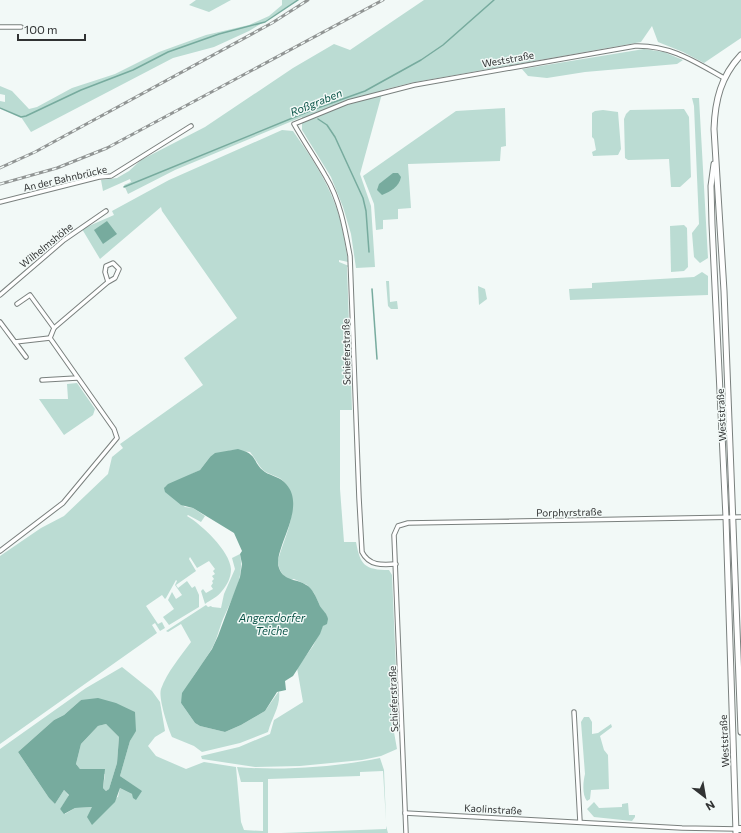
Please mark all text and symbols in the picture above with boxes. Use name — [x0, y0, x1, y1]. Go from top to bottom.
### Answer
scale bar — [18, 16, 85, 42]
text: 100 m — [24, 22, 58, 36]
street label: Weststraße — [481, 49, 535, 69]
water label: Roßgraben — [288, 86, 344, 118]
street label: An der Bahnbrücke — [22, 163, 108, 193]
street label: Wilhelmshöhe — [17, 220, 75, 270]
street label: Schieferstraße — [339, 319, 353, 385]
street label: Weststraße — [714, 388, 728, 442]
street label: Porphyrstraße — [536, 505, 602, 519]
water label: Angersdorfer Teiche — [238, 611, 306, 637]
street label: Schieferstraße — [386, 666, 400, 732]
street label: Weststraße — [717, 714, 731, 768]
north arrow — [685, 777, 725, 817]
text: N — [704, 798, 717, 814]
street label: Kaolinstraße — [464, 801, 522, 817]

